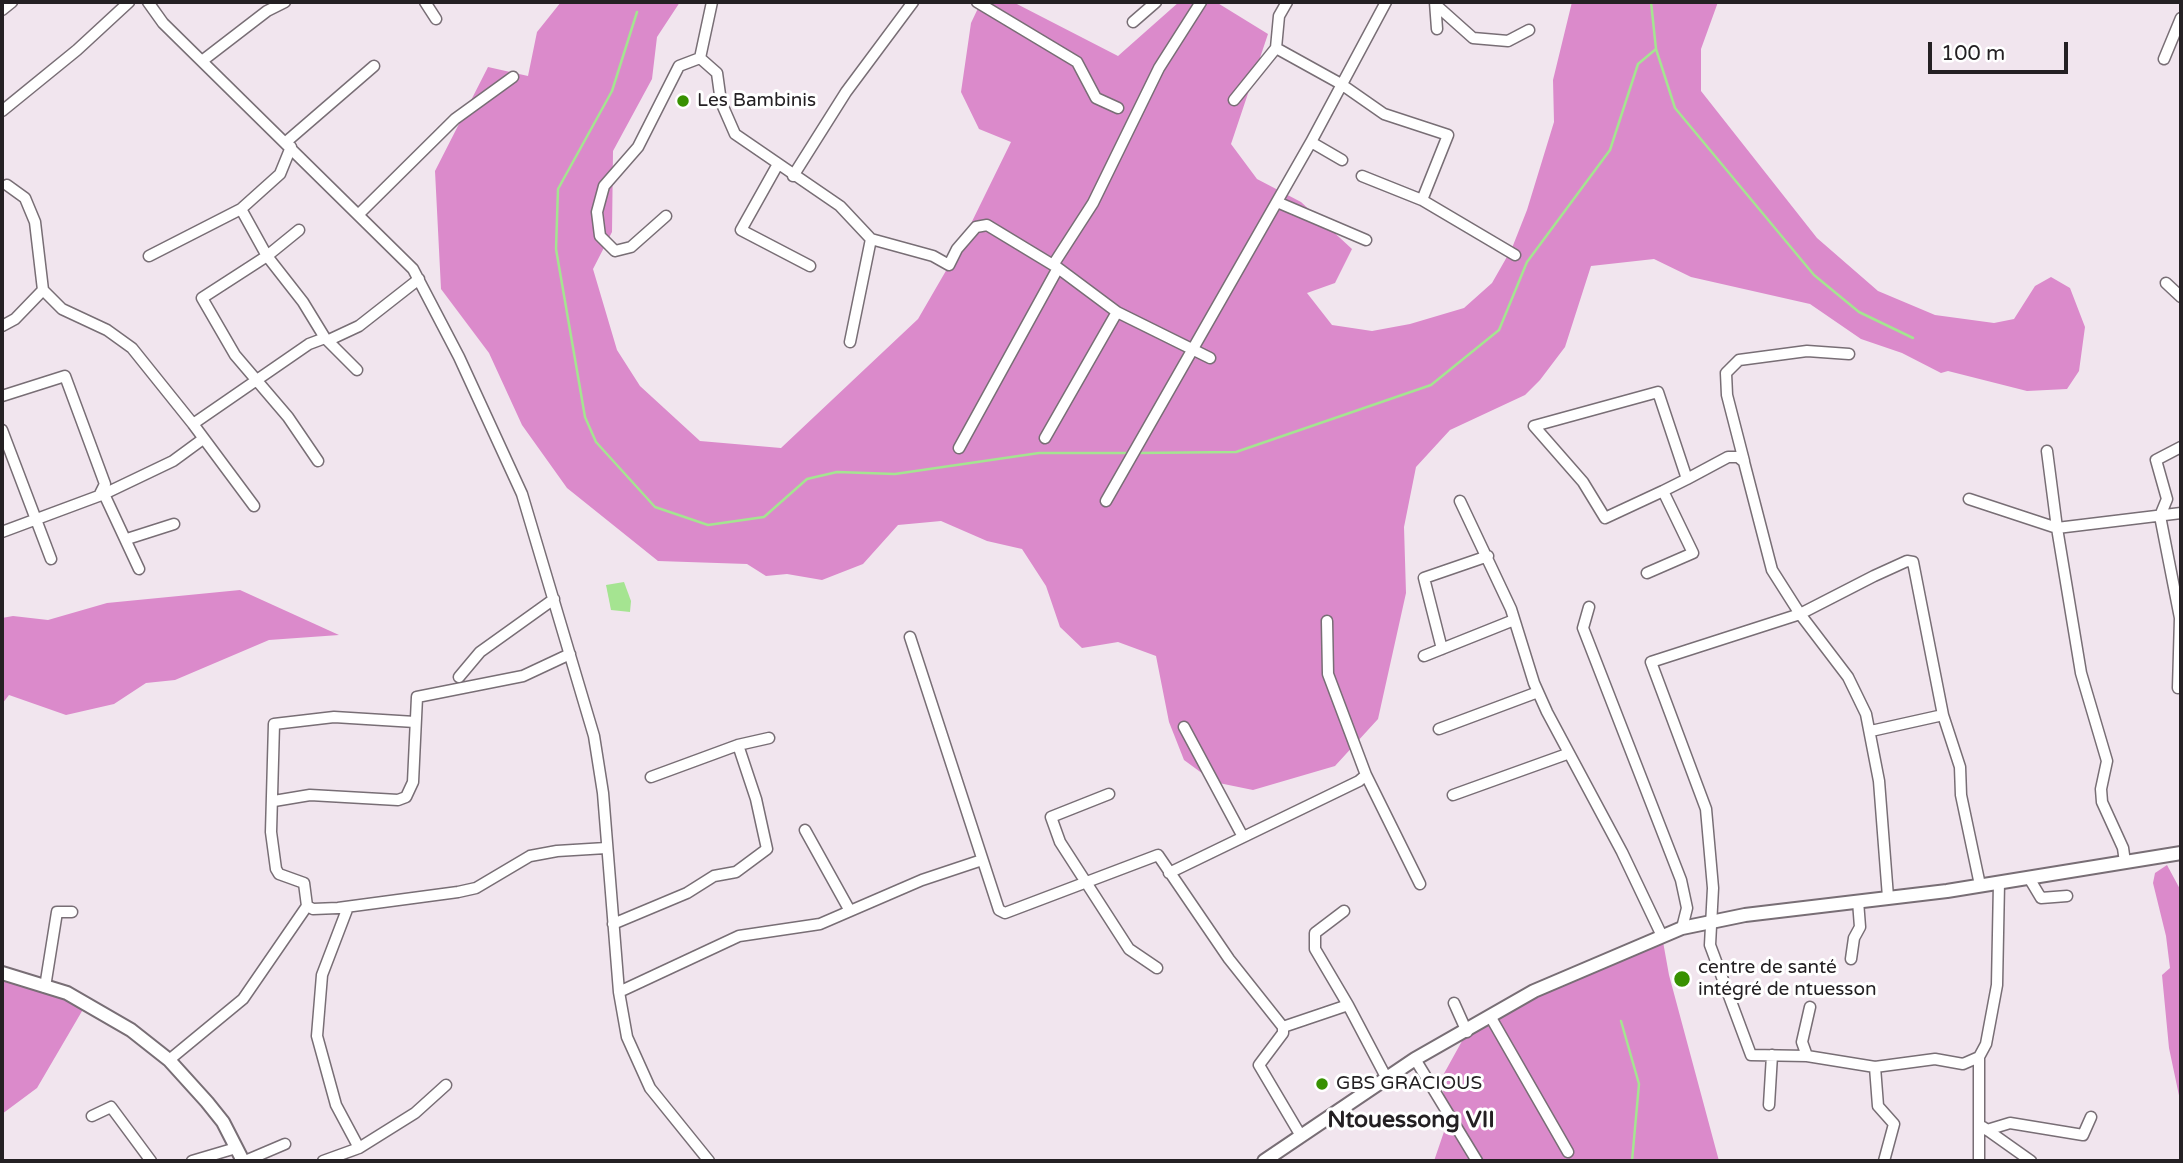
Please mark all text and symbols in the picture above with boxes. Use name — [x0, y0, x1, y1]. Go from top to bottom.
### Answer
scale bar — [1931, 28, 2071, 72]
text: 100 m — [1941, 41, 2005, 66]
place label: Les Bambinis — [697, 90, 816, 112]
marker: Les Bambinis — [675, 93, 691, 109]
place label: centre de santé intégré de ntuesson — [1698, 957, 1877, 1001]
marker: centre de santé intégré de ntuesson — [1672, 969, 1692, 989]
place label: GBS GRACIOUS — [1336, 1073, 1482, 1095]
marker: GBS GRACIOUS — [1314, 1076, 1330, 1092]
district label: Ntouessong VII — [1327, 1107, 1495, 1135]

